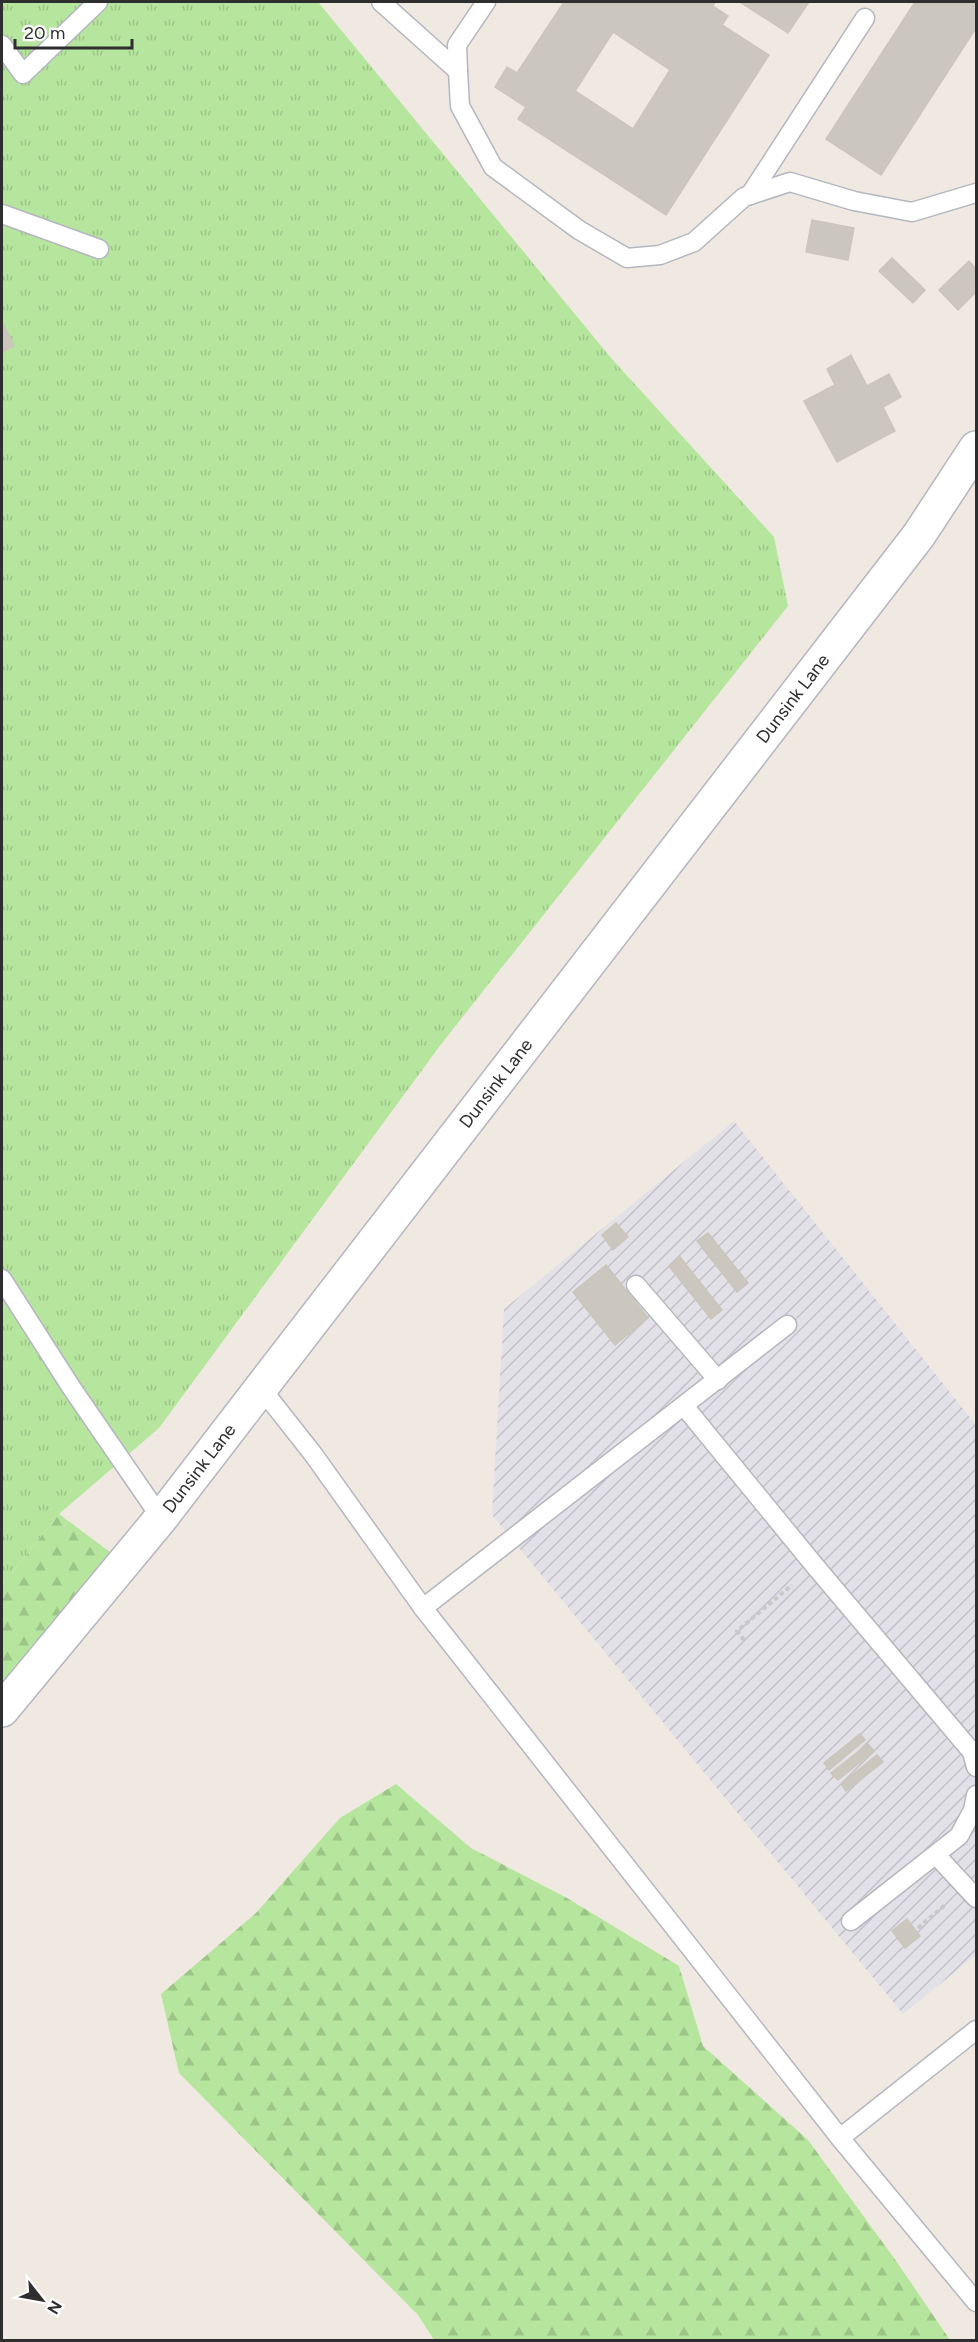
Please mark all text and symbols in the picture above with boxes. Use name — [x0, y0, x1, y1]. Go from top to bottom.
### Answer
scale bar — [15, 12, 132, 50]
text: 20 m — [24, 22, 65, 44]
street label: Dunsink Lane — [752, 649, 834, 748]
street label: Dunsink Lane — [455, 1034, 537, 1132]
street label: Dunsink Lane — [158, 1419, 241, 1517]
north arrow — [12, 2270, 72, 2330]
text: N — [43, 2297, 66, 2318]

